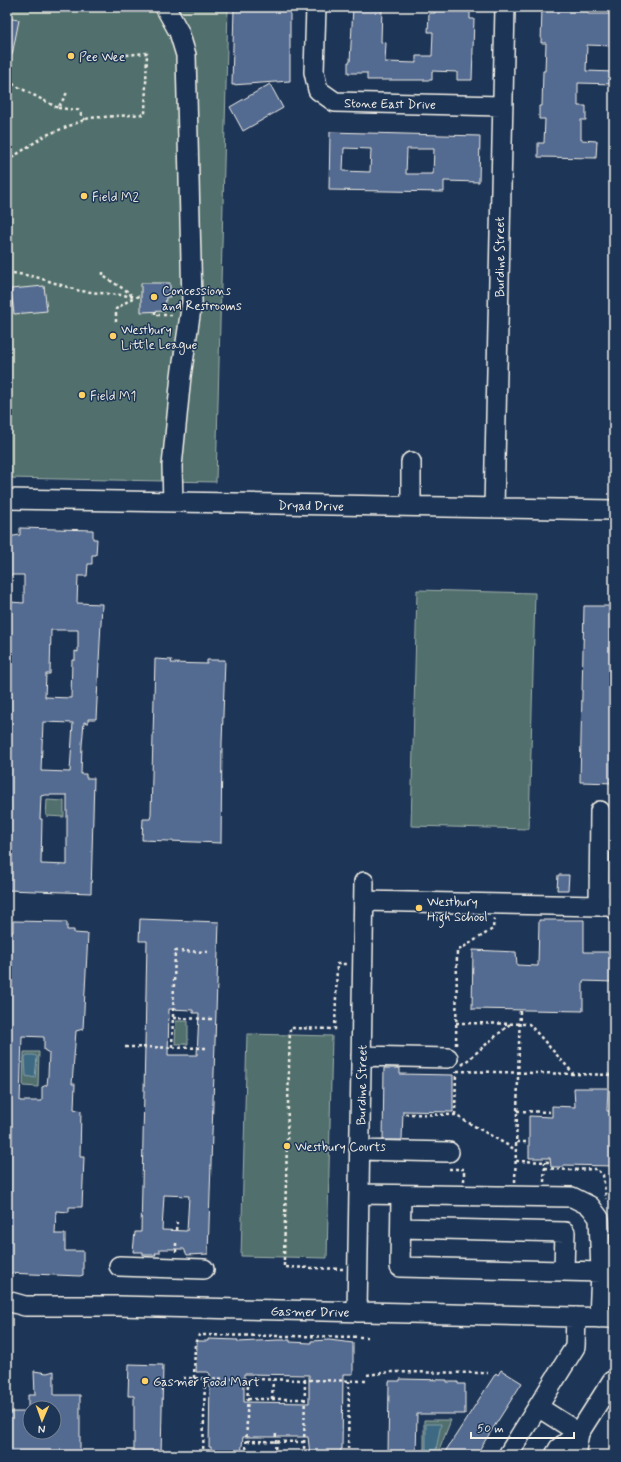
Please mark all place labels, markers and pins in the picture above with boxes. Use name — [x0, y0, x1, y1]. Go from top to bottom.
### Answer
place label: Pee Wee — [79, 49, 125, 66]
marker: Pee Wee — [66, 51, 76, 61]
place label: Field M2 — [92, 189, 139, 206]
marker: Field M2 — [79, 191, 89, 201]
place label: Concessions and Restrooms — [162, 283, 242, 315]
marker: Concessions and Restrooms — [149, 292, 159, 302]
place label: Westbury Little League — [121, 322, 197, 355]
marker: Westbury Little League — [108, 331, 118, 341]
place label: Field M1 — [90, 388, 136, 405]
marker: Field M1 — [77, 390, 87, 400]
place label: Westbury High School — [427, 894, 488, 928]
marker: Westbury High School — [414, 903, 424, 913]
place label: Westbury Courts — [295, 1139, 386, 1156]
marker: Westbury Courts — [282, 1141, 292, 1151]
place label: Gasmer Food Mart — [153, 1374, 260, 1391]
marker: Gasmer Food Mart — [140, 1376, 150, 1386]

